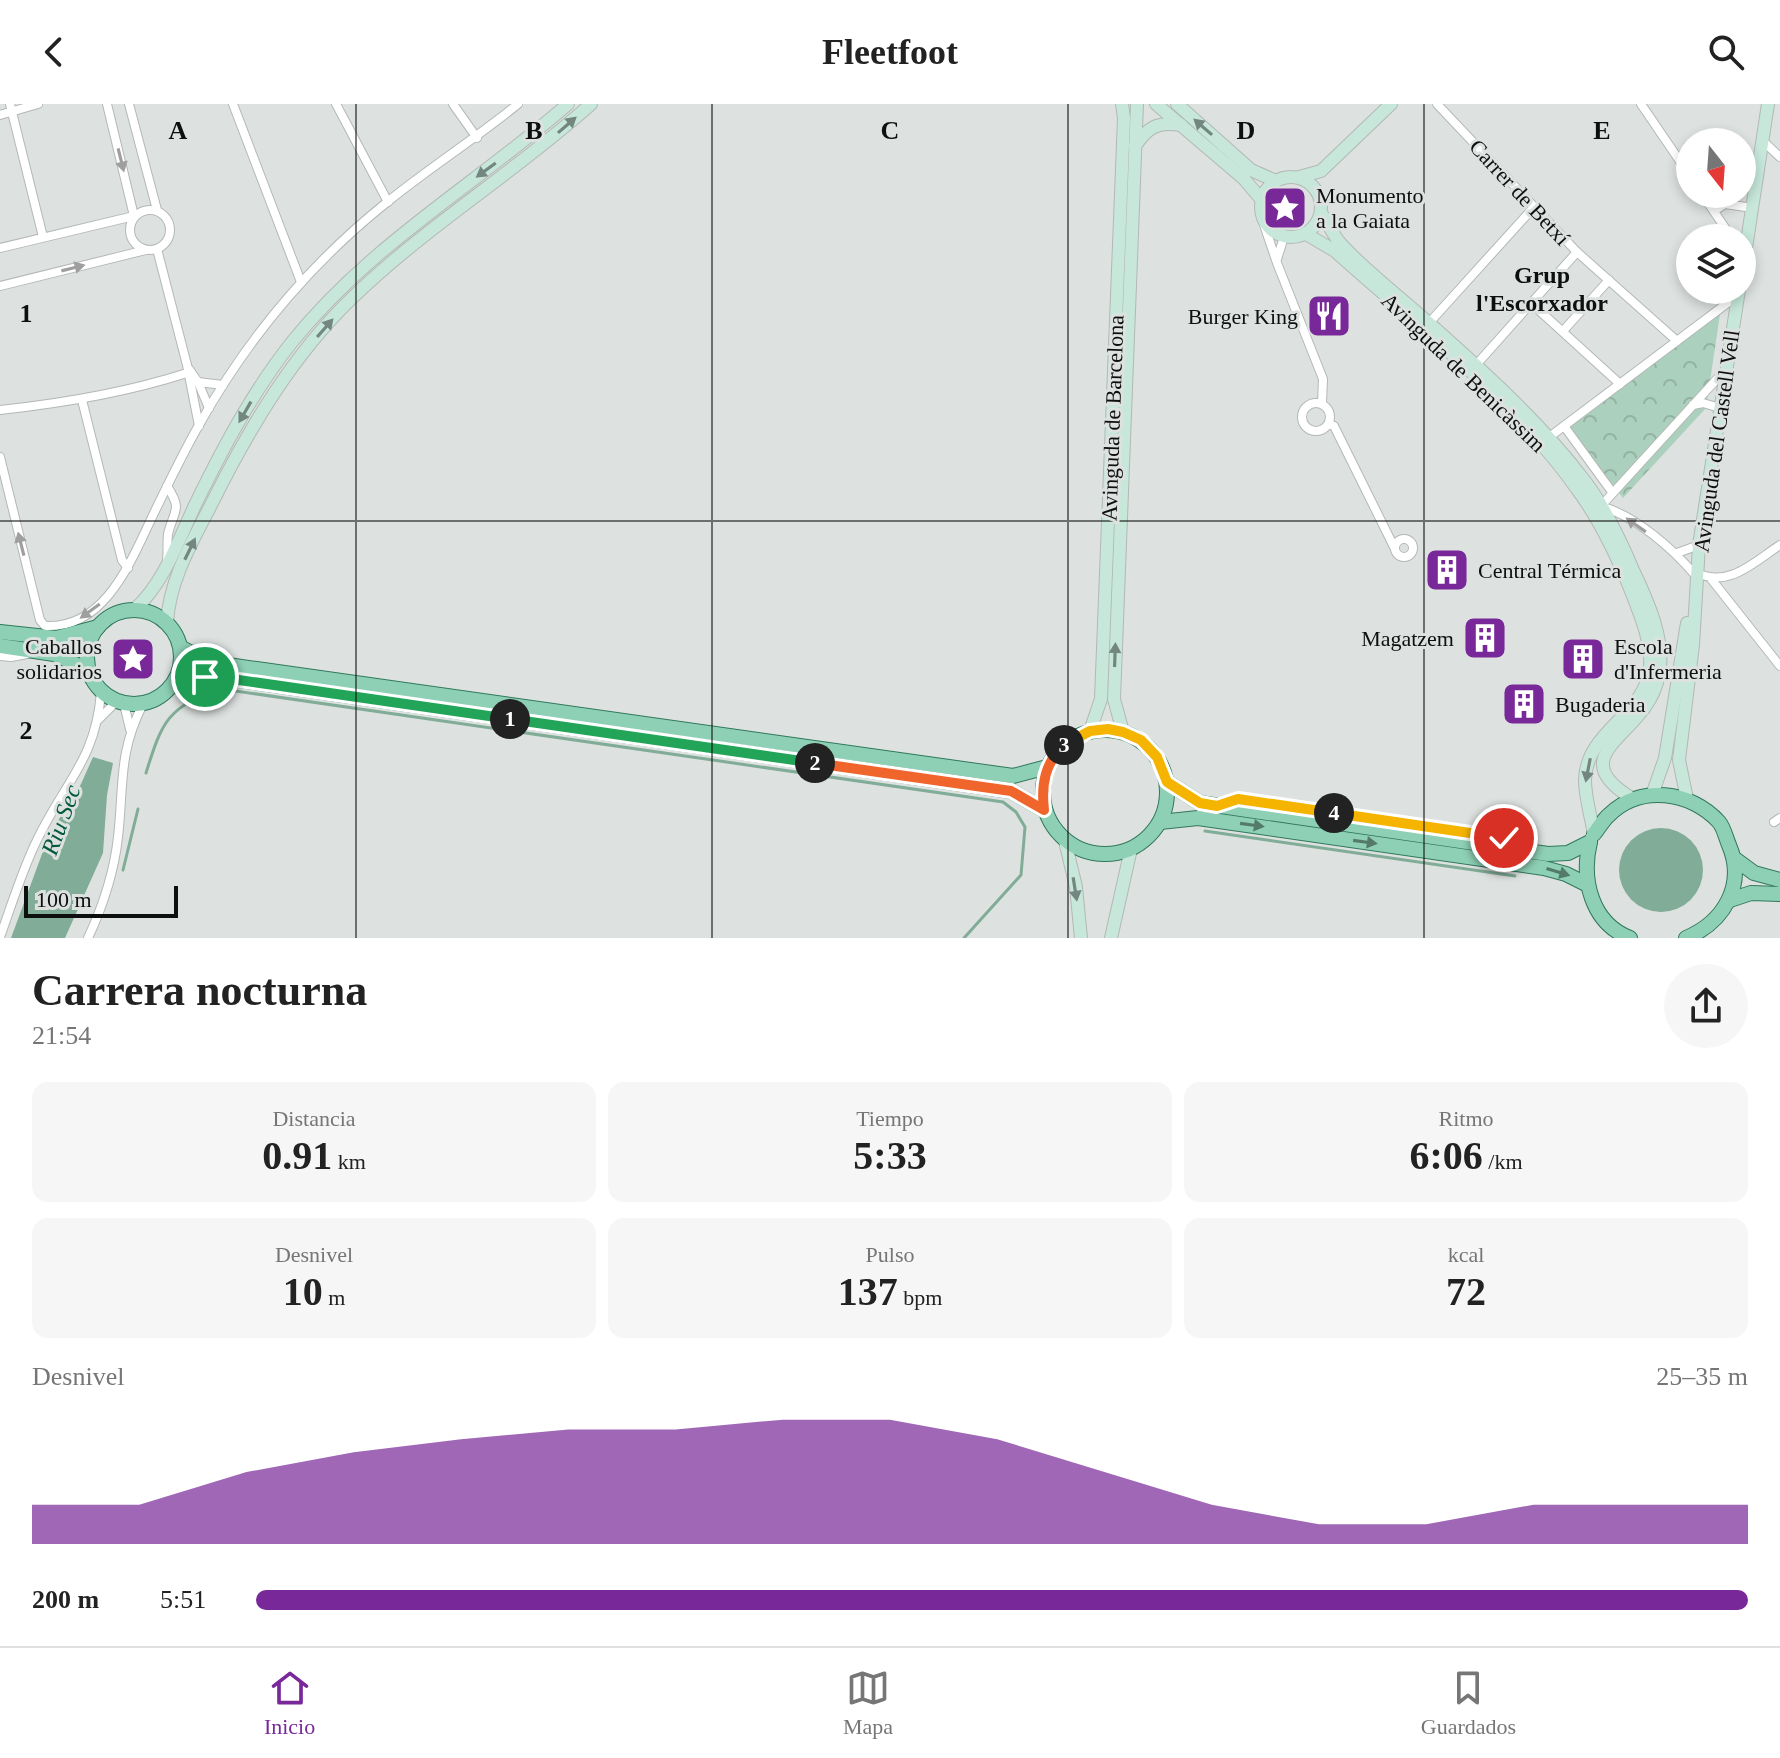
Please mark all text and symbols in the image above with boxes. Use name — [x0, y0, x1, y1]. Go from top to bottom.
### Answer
icon: back — [32, 30, 76, 74]
icon: search — [1704, 30, 1748, 74]
text: Fleetfoot — [822, 32, 958, 72]
text: A — [169, 116, 188, 145]
text: B — [525, 116, 543, 145]
text: C — [881, 116, 899, 145]
text: D — [1237, 116, 1255, 145]
text: E — [1593, 116, 1611, 145]
one-way arrow — [557, 117, 576, 135]
one-way arrow — [1193, 119, 1212, 137]
north arrow — [1676, 128, 1756, 208]
map controls — [1676, 128, 1756, 304]
street label: Carrer de Betxí — [1464, 134, 1575, 250]
one-way arrow — [115, 148, 127, 173]
one-way arrow — [476, 162, 496, 178]
place label: Monumento a la Gaiata — [1316, 183, 1424, 233]
place icon: Monumento a la Gaiata — [1261, 184, 1309, 232]
button: layers — [1676, 224, 1756, 304]
one-way arrow — [60, 261, 85, 274]
district label: Grup l'Escorxador — [1476, 262, 1608, 316]
street label: Avinguda de Benicàssim — [1376, 288, 1551, 457]
restaurant icon: Burger King — [1305, 292, 1353, 340]
text: 1 — [20, 299, 33, 328]
place label: Burger King — [1188, 304, 1298, 329]
street label: Avinguda de Barcelona — [1096, 314, 1129, 521]
one-way arrow — [316, 318, 333, 338]
street label: Avinguda del Castell Vell — [1688, 328, 1745, 554]
one-way arrow — [238, 401, 252, 423]
one-way arrow — [1625, 518, 1646, 533]
one-way arrow — [15, 531, 27, 556]
one-way arrow — [183, 537, 196, 560]
building icon: Central Térmica — [1423, 546, 1471, 594]
place label: Central Térmica — [1478, 558, 1621, 583]
one-way arrow — [80, 603, 101, 618]
building icon: Magatzem — [1461, 614, 1509, 662]
place label: Magatzem — [1361, 626, 1454, 651]
place label: Caballos solidarios — [16, 634, 102, 684]
place label: Escola d'Infermeria — [1614, 634, 1722, 684]
place icon: Caballos solidarios — [109, 635, 157, 683]
building icon: Escola d'Infermeria — [1559, 635, 1607, 683]
one-way arrow — [1109, 642, 1122, 667]
pin — [171, 643, 239, 711]
icon: arrive — [183, 655, 227, 699]
building icon: Bugaderia — [1500, 680, 1548, 728]
place label: Bugaderia — [1555, 692, 1646, 717]
pin: 1 — [490, 699, 530, 739]
text: 1 — [505, 706, 516, 731]
text: 2 — [20, 716, 33, 745]
pin: 3 — [1044, 725, 1084, 765]
text: 3 — [1059, 732, 1070, 757]
pin: 2 — [795, 743, 835, 783]
text: 2 — [810, 750, 821, 775]
one-way arrow — [1582, 757, 1594, 782]
water label: Riu Sec — [36, 781, 86, 860]
pin: 4 — [1314, 793, 1354, 833]
text: 4 — [1329, 800, 1340, 825]
pin — [1470, 804, 1538, 872]
icon: check — [1482, 816, 1526, 860]
one-way arrow — [1240, 819, 1265, 832]
one-way arrow — [1353, 836, 1378, 849]
one-way arrow — [1547, 866, 1571, 879]
one-way arrow — [1069, 877, 1082, 902]
scale bar — [24, 882, 178, 918]
text: 100 m — [36, 887, 92, 912]
button: share — [1664, 964, 1748, 1048]
text: Carrera nocturna — [32, 966, 367, 1015]
text: 21:54 — [32, 1021, 91, 1050]
text: Distancia — [272, 1106, 356, 1131]
text: Tiempo — [856, 1106, 924, 1131]
text: Ritmo — [1438, 1106, 1494, 1131]
text: 0.91 — [262, 1133, 332, 1178]
text: 5:33 — [853, 1133, 927, 1178]
text: 6:06 — [1409, 1133, 1483, 1178]
text: km — [332, 1149, 366, 1174]
text: /km — [1483, 1149, 1523, 1174]
text: Desnivel — [275, 1242, 353, 1267]
text: Pulso — [866, 1242, 914, 1267]
text: kcal — [1448, 1242, 1484, 1267]
text: 10 — [283, 1269, 323, 1314]
text: 137 — [838, 1269, 898, 1314]
text: 72 — [1446, 1269, 1486, 1314]
text: m — [323, 1285, 345, 1310]
text: bpm — [898, 1285, 942, 1310]
text: Desnivel — [32, 1362, 124, 1391]
text: 25–35 m — [1656, 1362, 1748, 1391]
text: 200 m — [32, 1585, 99, 1614]
text: 5:51 — [160, 1585, 206, 1614]
tab: Inicio — [264, 1666, 315, 1740]
tab: Mapa — [843, 1666, 893, 1740]
tab: Guardados — [1421, 1666, 1516, 1740]

